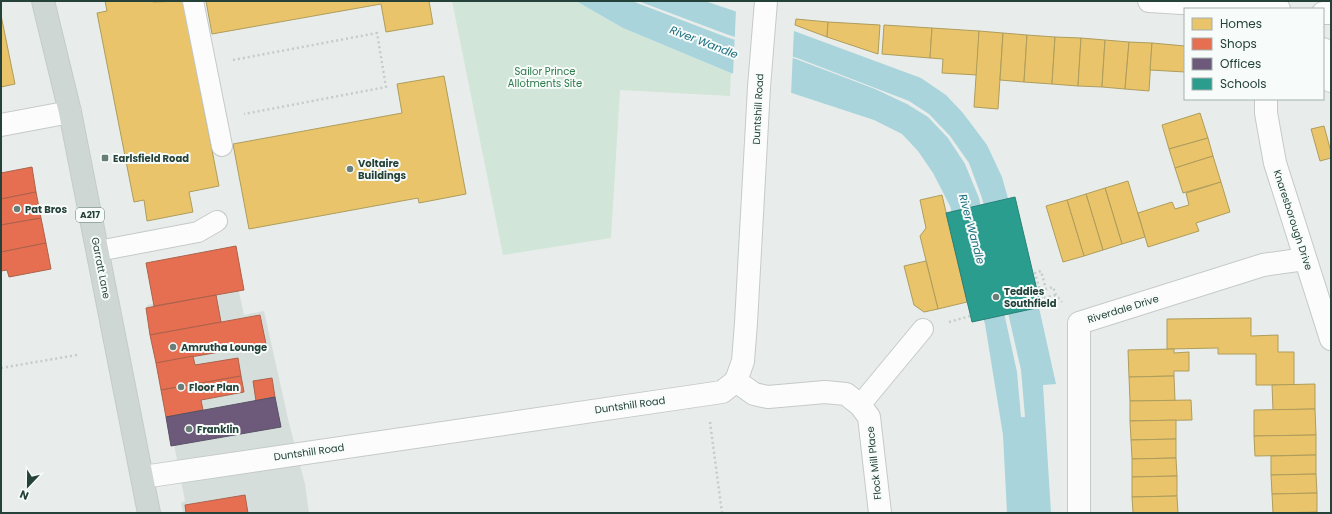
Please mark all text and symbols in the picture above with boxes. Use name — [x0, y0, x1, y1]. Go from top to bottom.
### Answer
legend — [1184, 8, 1324, 100]
text: Homes — [1220, 15, 1262, 32]
water label: River Wandle — [668, 22, 741, 62]
text: Shops — [1220, 35, 1257, 52]
text: Offices — [1220, 55, 1261, 72]
park label: Sailor Prince Allotments Site — [508, 64, 582, 91]
street label: Duntshill Road — [749, 73, 767, 145]
text: Schools — [1220, 75, 1267, 92]
place label: Earlsfield Road — [113, 151, 189, 166]
marker: Earlsfield Road — [100, 153, 110, 163]
place label: Voltaire Buildings — [358, 156, 406, 183]
marker: Voltaire Buildings — [345, 164, 355, 174]
street label: Knaresborough Drive — [1270, 168, 1316, 272]
water label: River Wandle — [955, 192, 989, 266]
place label: Pat Bros — [25, 202, 67, 217]
marker: Pat Bros — [12, 204, 22, 214]
road number: A217 — [76, 208, 104, 222]
street label: Garratt Lane — [88, 236, 114, 300]
place label: Teddies Southfield — [1004, 284, 1057, 311]
street label: Riverdale Drive — [1085, 291, 1161, 327]
marker: Teddies Southfield — [991, 292, 1001, 302]
place label: Amrutha Lounge — [181, 340, 267, 355]
marker: Amrutha Lounge — [168, 342, 178, 352]
place label: Floor Plan — [189, 380, 240, 395]
marker: Floor Plan — [176, 382, 186, 392]
street label: Duntshill Road — [594, 393, 666, 417]
place label: Franklin — [197, 422, 239, 437]
marker: Franklin — [184, 424, 194, 434]
street label: Flock Mill Place — [863, 426, 885, 500]
street label: Duntshill Road — [273, 440, 345, 464]
north arrow — [8, 466, 48, 506]
text: N — [17, 486, 31, 504]

